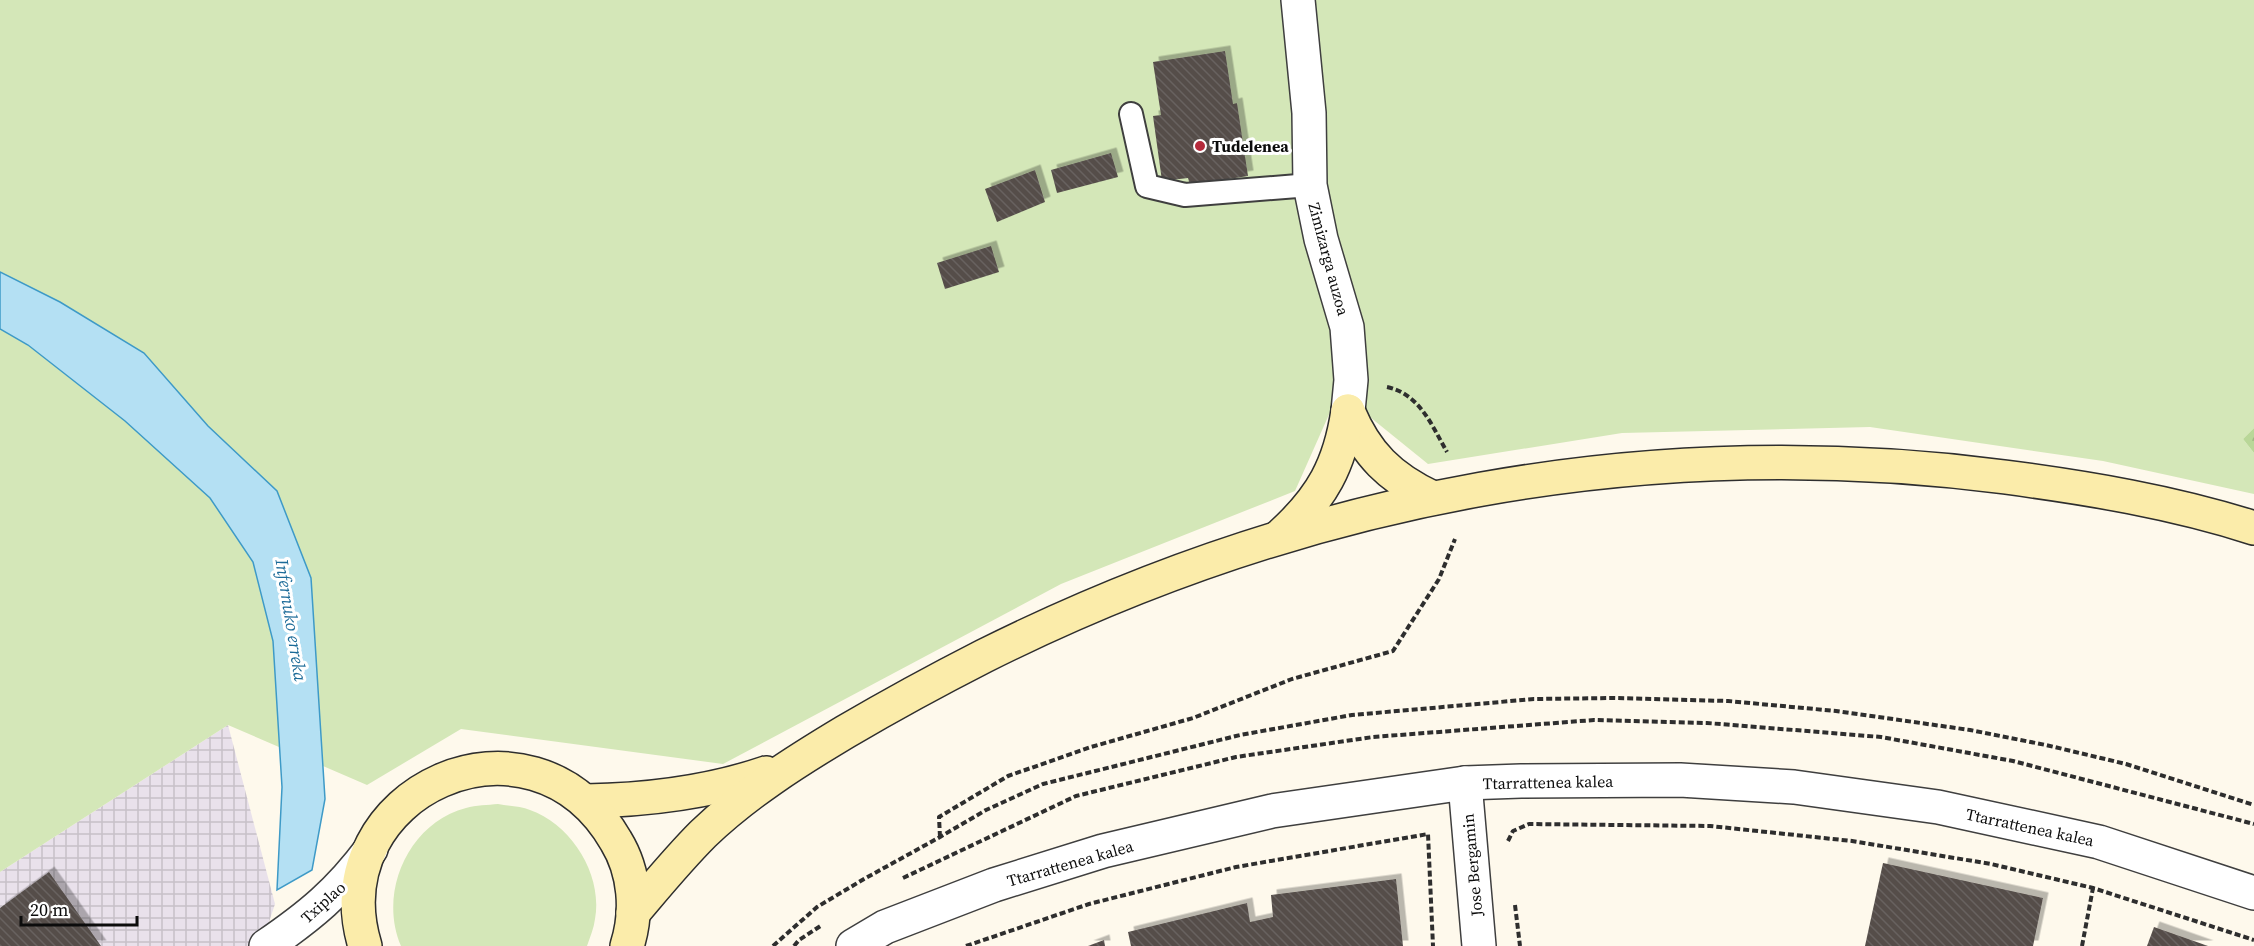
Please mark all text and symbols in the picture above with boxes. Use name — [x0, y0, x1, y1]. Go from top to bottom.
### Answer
place label: Tudelenea — [1212, 135, 1289, 157]
marker: Tudelenea — [1193, 139, 1207, 153]
street label: Zimizarga auzoa — [1303, 200, 1355, 319]
water label: Infernuko erreka — [269, 556, 314, 683]
street label: Ttarrattenea kalea — [1483, 770, 1614, 794]
street label: Ttarrattenea kalea — [1964, 803, 2097, 852]
street label: Jose Bergamin — [1457, 812, 1488, 918]
street label: Ttarrattenea kalea — [1004, 834, 1137, 892]
street label: Txiplao — [296, 876, 350, 928]
scale bar — [21, 889, 136, 927]
text: 20 m — [30, 897, 68, 922]

